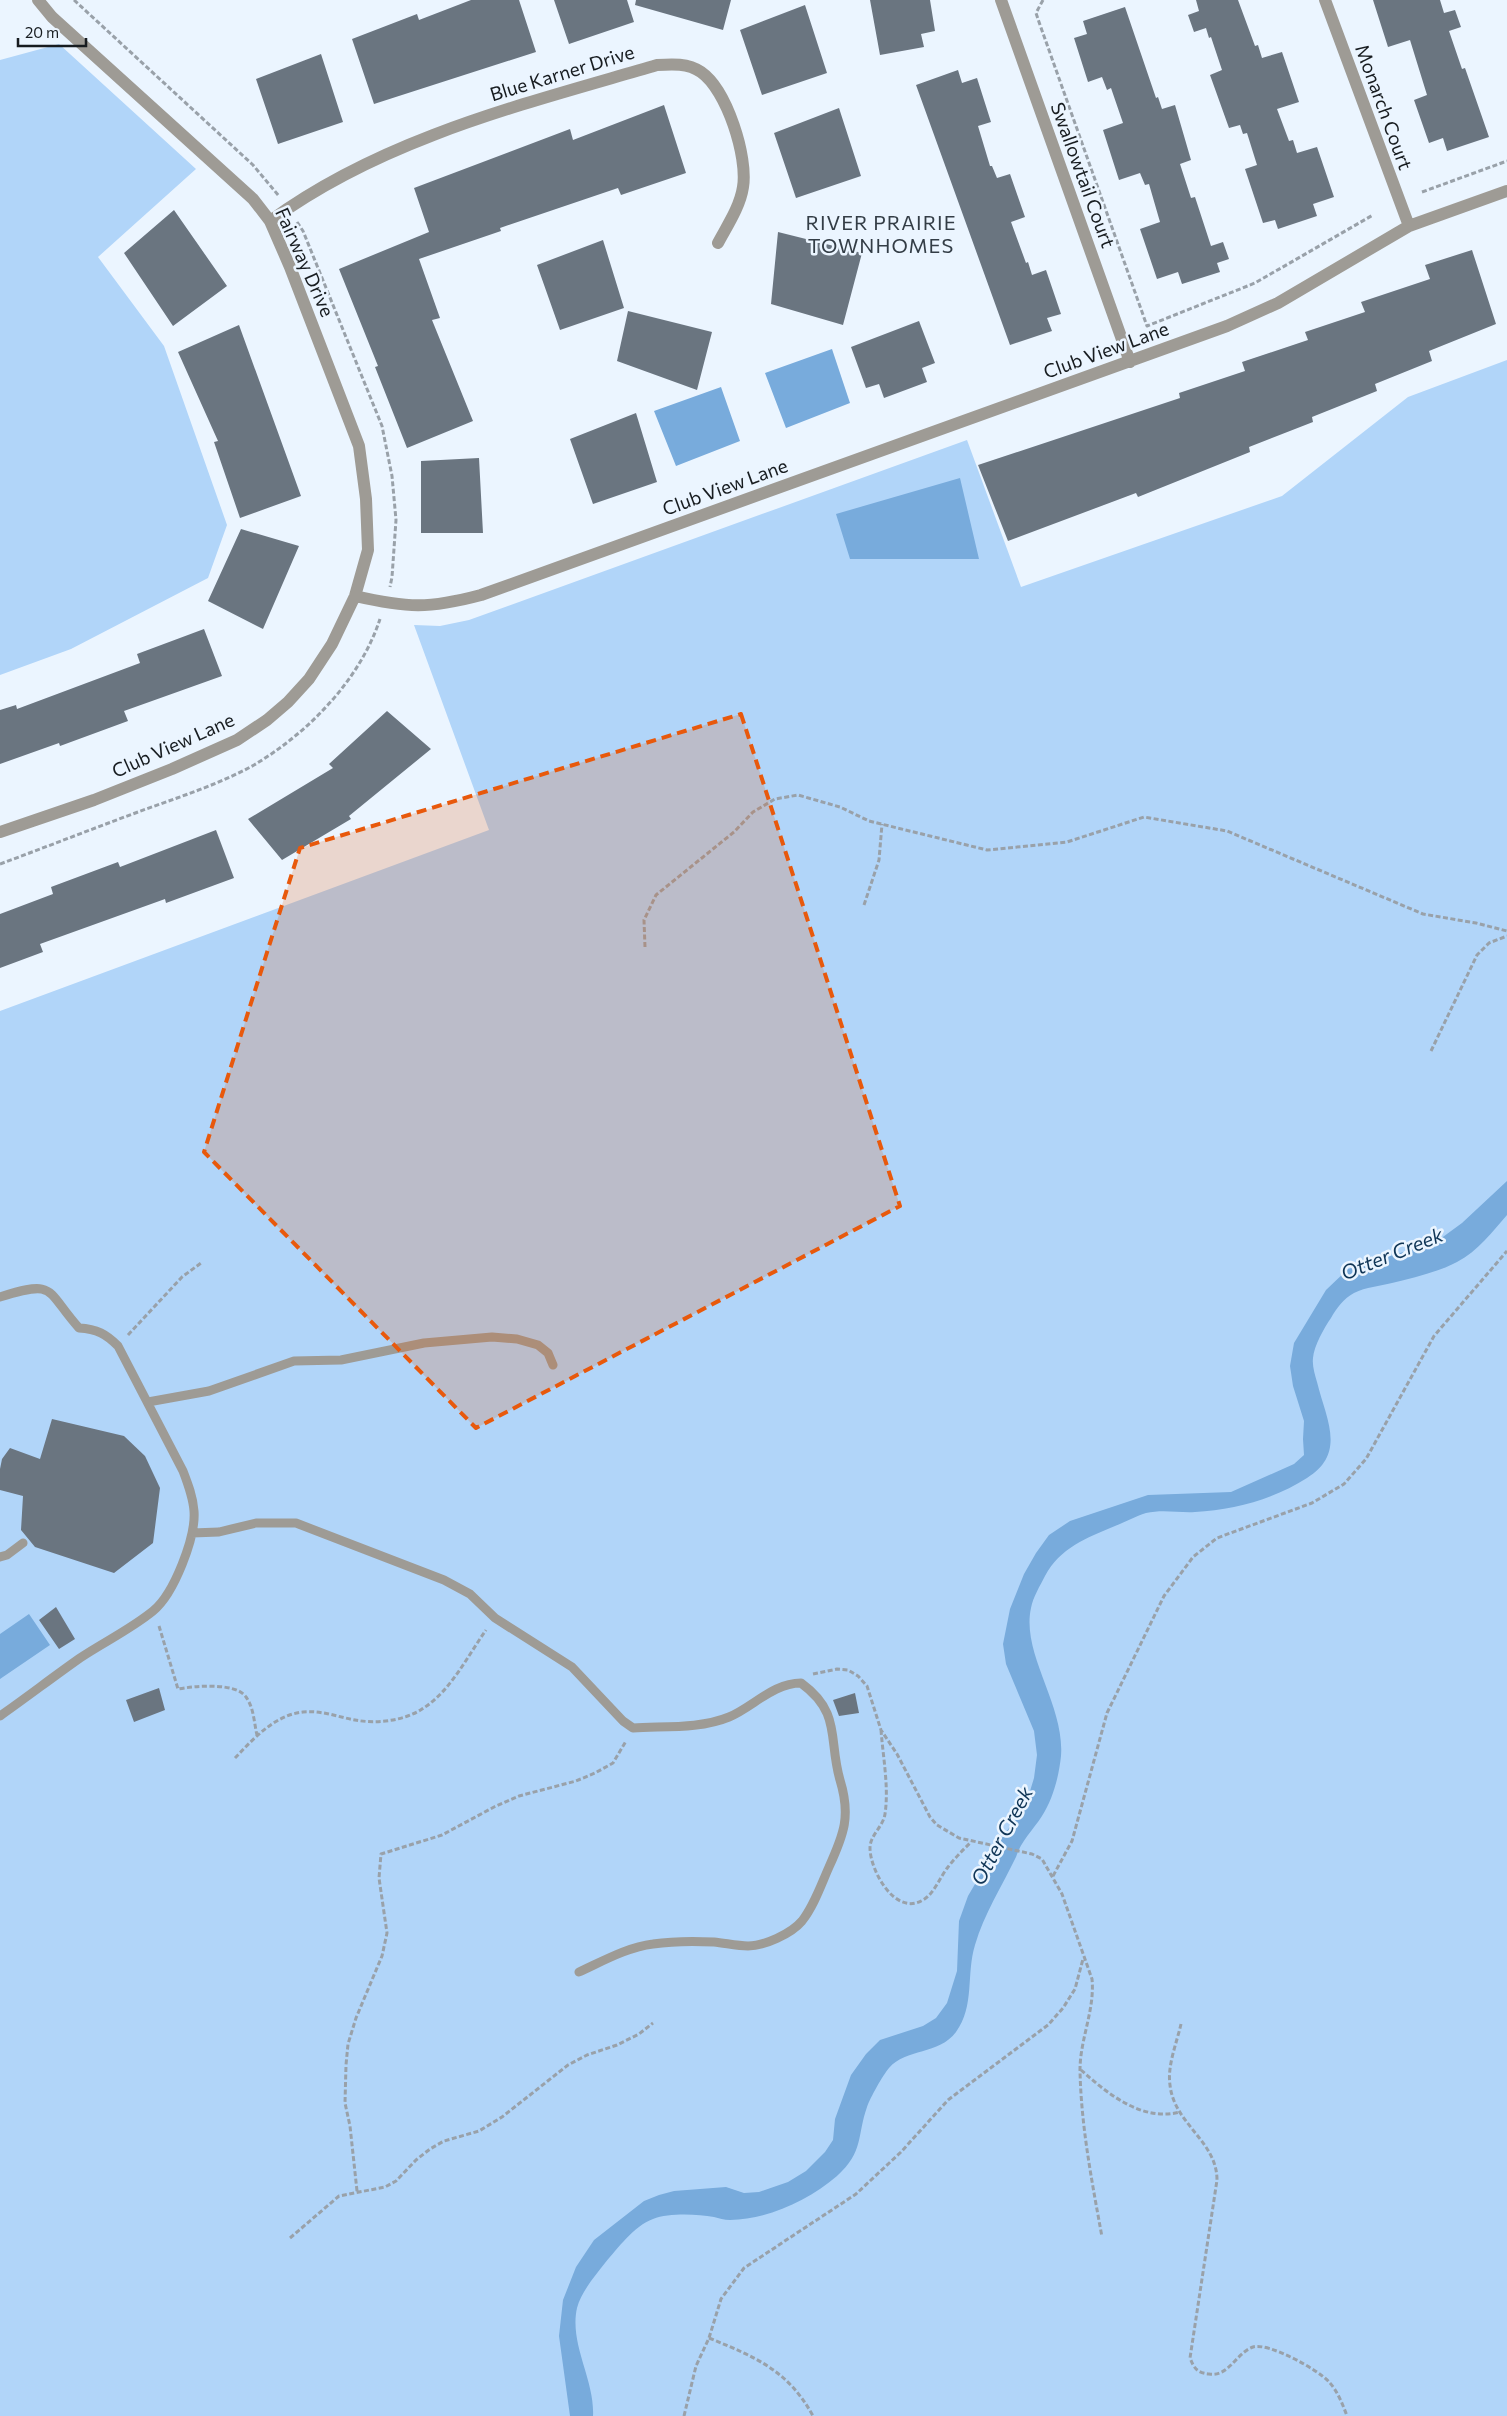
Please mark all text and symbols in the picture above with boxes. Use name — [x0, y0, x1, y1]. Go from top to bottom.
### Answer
scale bar — [18, 15, 85, 47]
text: 20 m — [25, 23, 59, 41]
street label: Blue Karner Drive — [487, 40, 637, 105]
street label: Monarch Court — [1351, 41, 1418, 173]
street label: Swallowtail Court — [1047, 99, 1121, 251]
street label: Fairway Drive — [271, 204, 340, 320]
district label: RIVER PRAIRIE TOWNHOMES — [805, 210, 957, 257]
street label: Club View Lane — [1040, 316, 1172, 383]
street label: Club View Lane — [659, 453, 791, 520]
street label: Club View Lane — [108, 707, 238, 782]
water label: Otter Creek — [1337, 1221, 1447, 1284]
water label: Otter Creek — [965, 1781, 1038, 1889]

